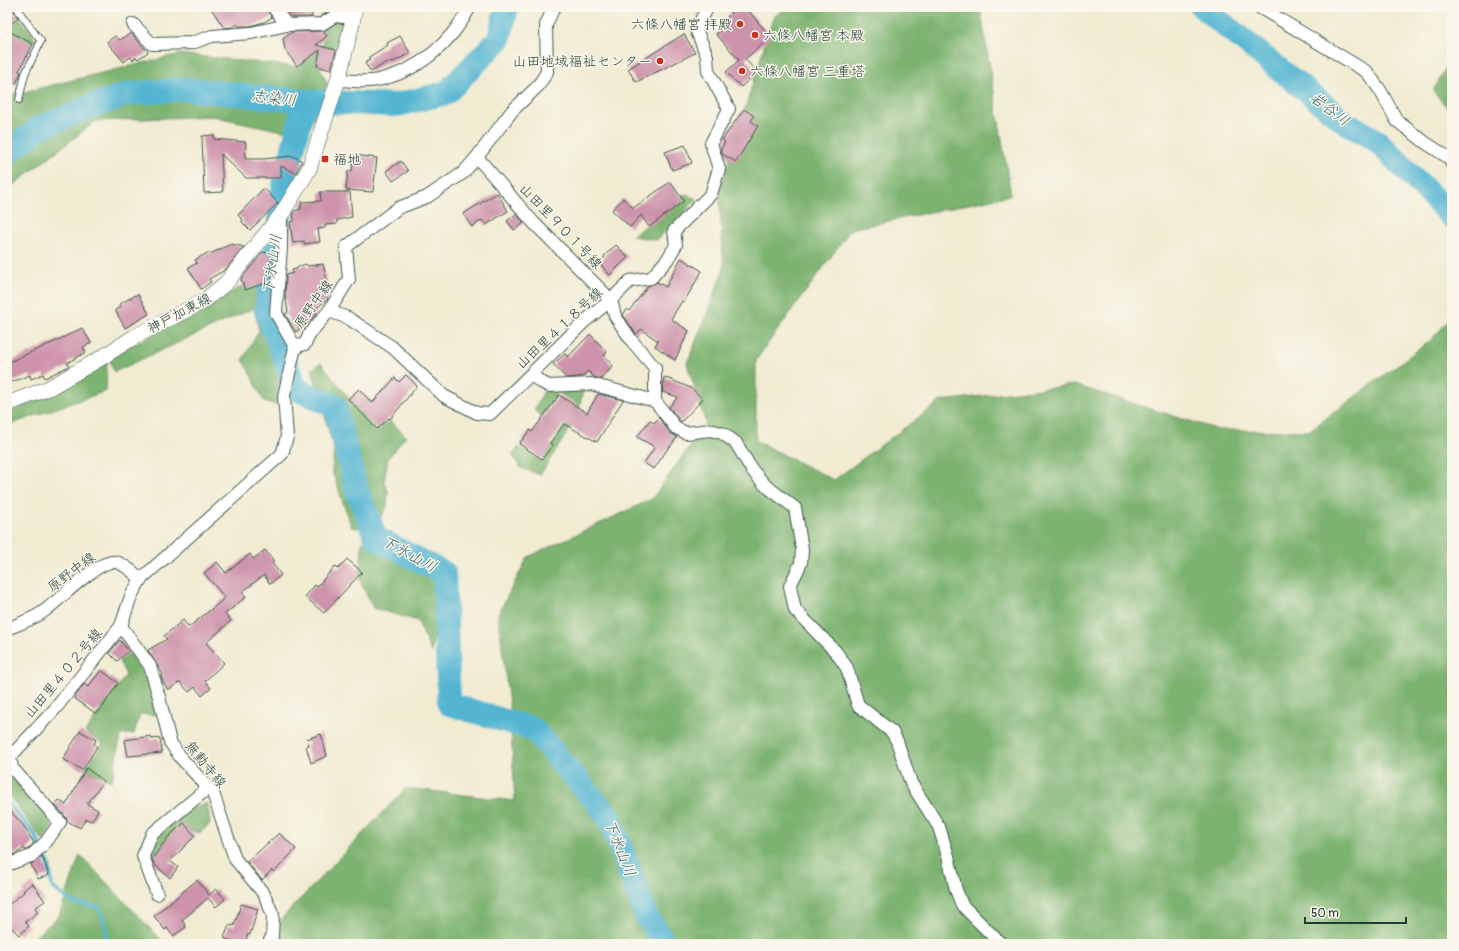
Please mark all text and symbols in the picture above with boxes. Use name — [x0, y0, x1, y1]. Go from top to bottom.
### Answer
place label: 六條八幡宮 拝殿 — [631, 16, 732, 33]
marker: 六條八幡宮 拝殿 — [735, 19, 745, 29]
place label: 六條八幡宮 本殿 — [763, 27, 864, 44]
marker: 六條八幡宮 本殿 — [750, 30, 760, 40]
place label: 山田地域福祉センター — [513, 53, 652, 70]
marker: 山田地域福祉センター — [655, 56, 665, 66]
place label: 六條八幡宮 三重塔 — [750, 63, 865, 80]
marker: 六條八幡宮 三重塔 — [737, 66, 747, 76]
water label: 志染川 — [251, 87, 297, 110]
water label: 岩谷川 — [1306, 88, 1353, 131]
place label: 福地 — [333, 151, 361, 168]
marker: 福地 — [320, 154, 330, 164]
street label: 山田里９０１号線 — [516, 180, 606, 273]
water label: 下氷山川 — [259, 233, 286, 295]
street label: 原野中線 — [290, 276, 336, 332]
street label: 山田里４１８号線 — [513, 284, 606, 373]
street label: 神戸加東線 — [144, 290, 214, 337]
water label: 下氷山川 — [378, 532, 440, 577]
street label: 原野中線 — [44, 549, 99, 596]
street label: 山田里４０２号線 — [21, 625, 106, 722]
street label: 無動寺線 — [181, 737, 230, 791]
water label: 下氷山川 — [599, 817, 640, 880]
scale bar — [1305, 899, 1406, 925]
text: 50 m — [1311, 906, 1339, 921]

